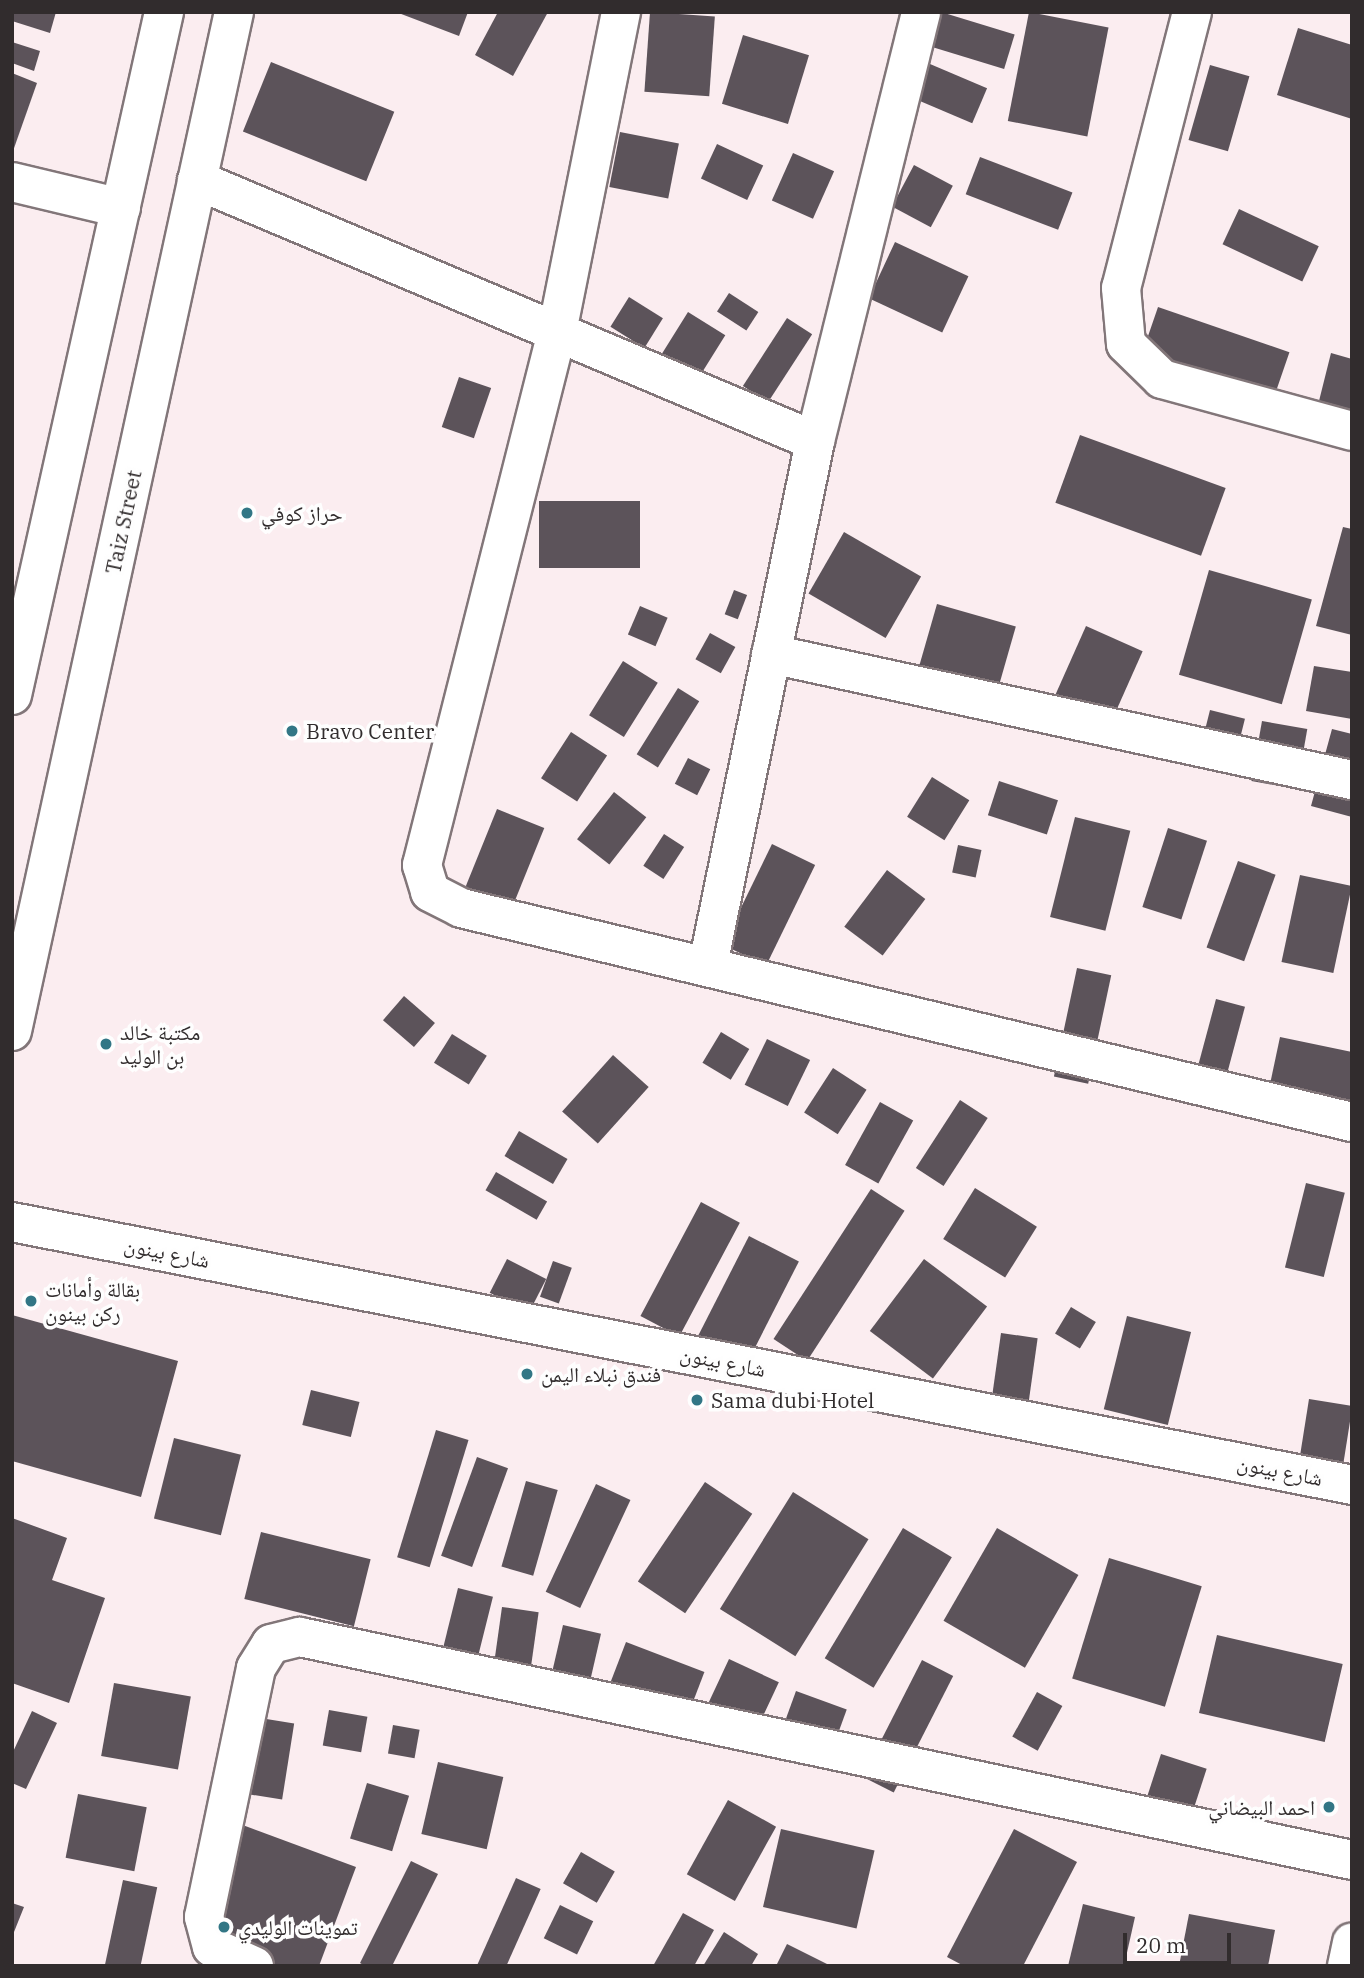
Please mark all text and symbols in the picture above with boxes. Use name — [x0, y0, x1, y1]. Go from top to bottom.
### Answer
street label: Taiz Street — [100, 468, 146, 576]
place label: حراز كوفي — [261, 500, 343, 526]
marker: حراز كوفي — [239, 505, 255, 521]
place label: Bravo Center — [306, 718, 434, 744]
marker: Bravo Center — [284, 723, 300, 739]
place label: مكتبة خالد بن الوليد — [120, 1019, 200, 1069]
marker: مكتبة خالد بن الوليد — [98, 1036, 114, 1052]
street label: شارع بينون — [122, 1231, 212, 1273]
place label: بقالة وأمانات ركن بينون — [45, 1276, 140, 1326]
marker: بقالة وأمانات ركن بينون — [23, 1293, 39, 1309]
street label: شارع بينون — [678, 1340, 768, 1382]
place label: فندق نبلاء اليمن — [541, 1361, 661, 1387]
marker: فندق نبلاء اليمن — [519, 1366, 535, 1382]
place label: Sama dubi Hotel — [711, 1387, 874, 1413]
marker: Sama dubi Hotel — [689, 1392, 705, 1408]
street label: شارع بينون — [1235, 1449, 1325, 1491]
place label: احمد البيضاني — [1208, 1794, 1315, 1820]
marker: احمد البيضاني — [1321, 1799, 1337, 1815]
place label: تموينات الوليدي — [238, 1914, 358, 1940]
scale bar — [1126, 1918, 1234, 1962]
marker: تموينات الوليدي — [216, 1919, 232, 1935]
text: 20 m — [1136, 1931, 1186, 1959]

